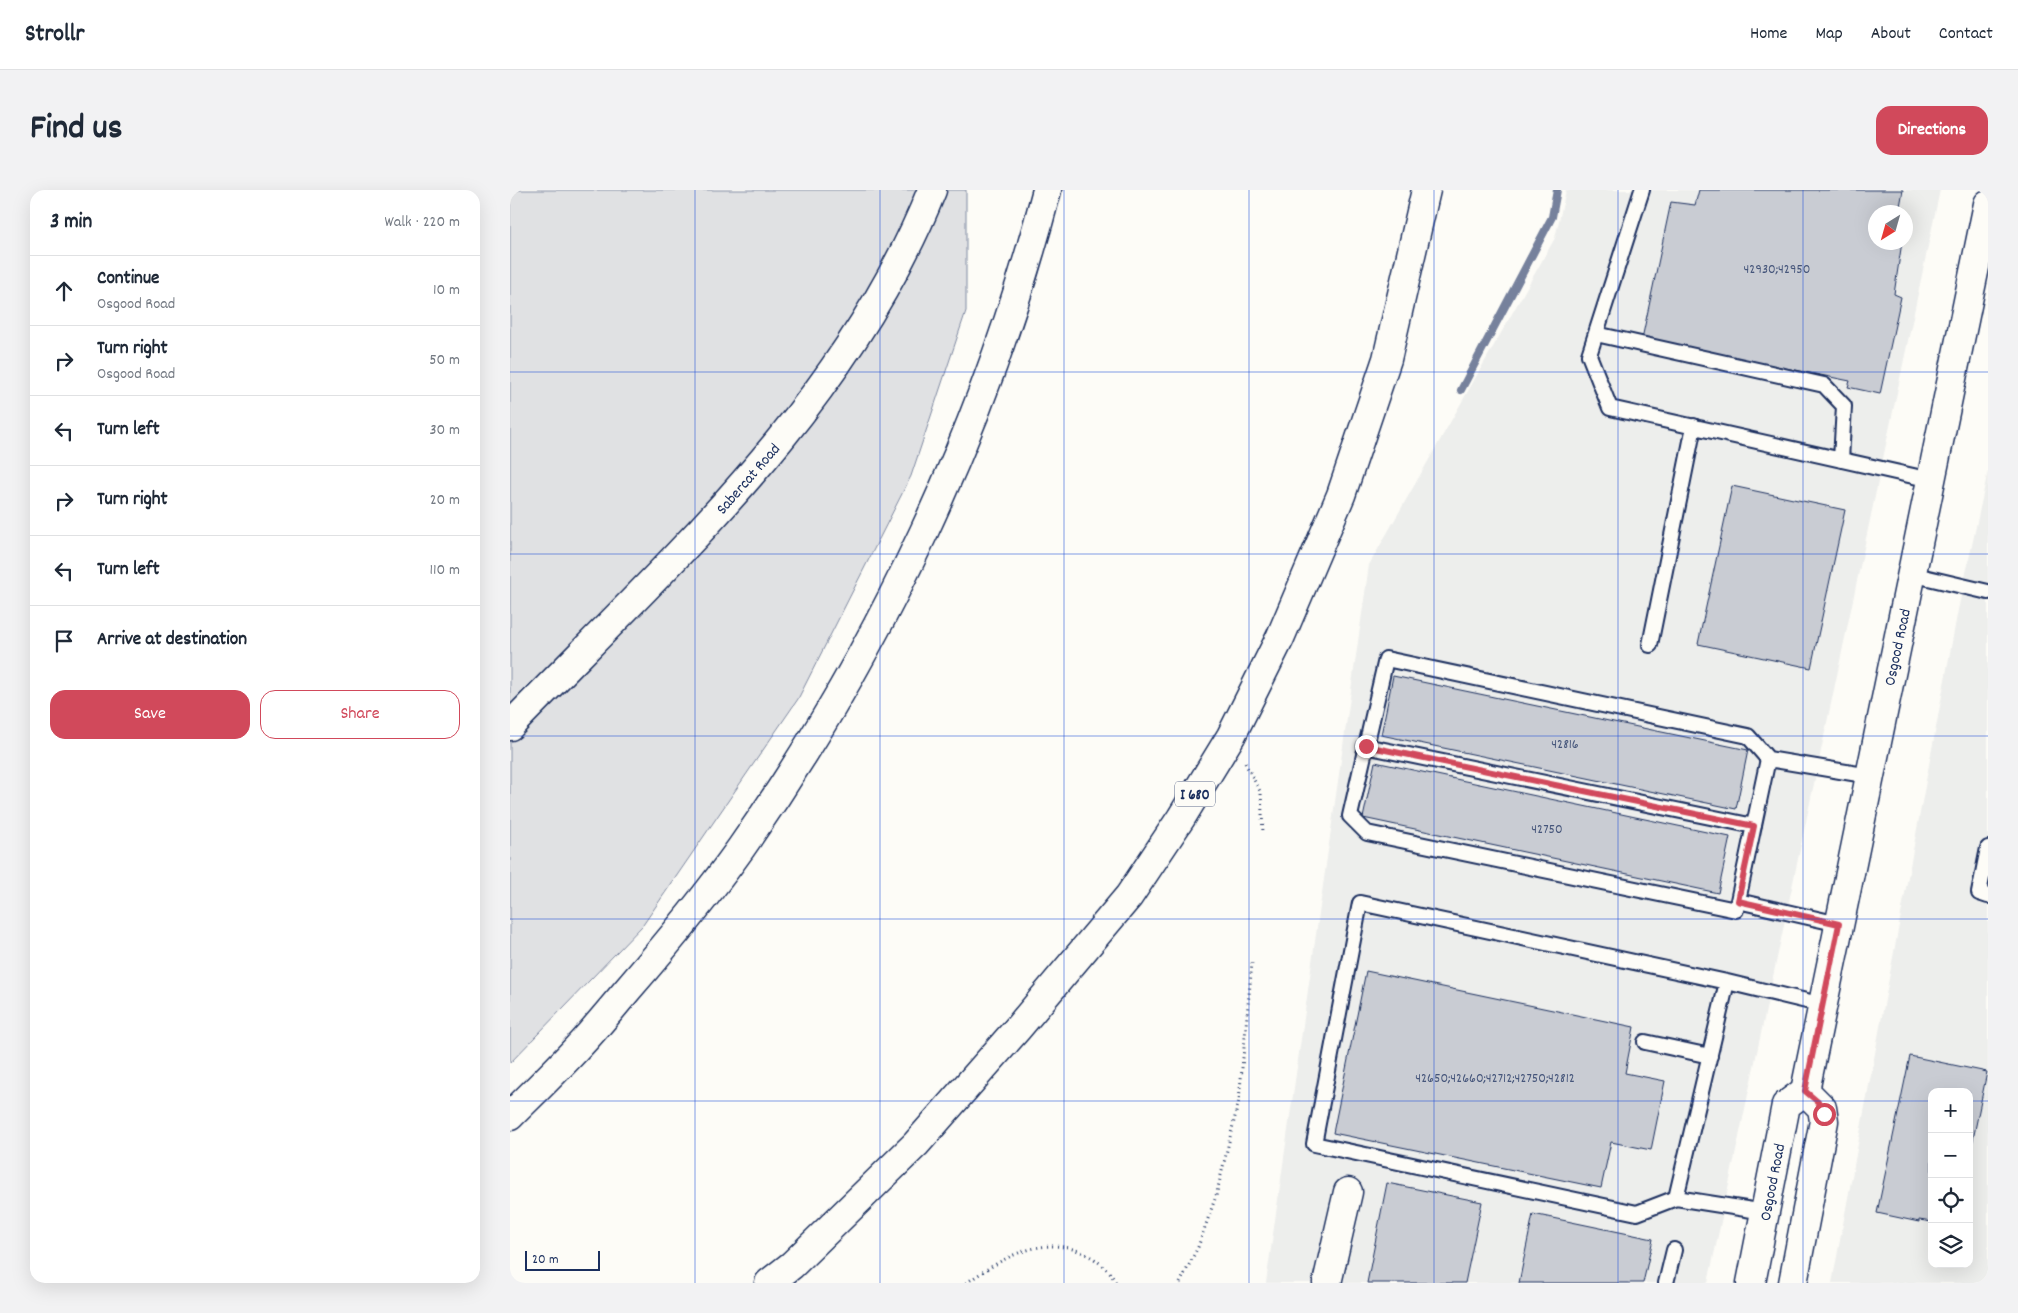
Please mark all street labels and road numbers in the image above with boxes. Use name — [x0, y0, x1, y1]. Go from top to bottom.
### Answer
street label: Sabercat Road — [711, 439, 786, 520]
street label: Osgood Road — [1879, 607, 1918, 688]
road number: I 680 — [1175, 782, 1215, 806]
street label: Osgood Road — [1755, 1142, 1792, 1223]

